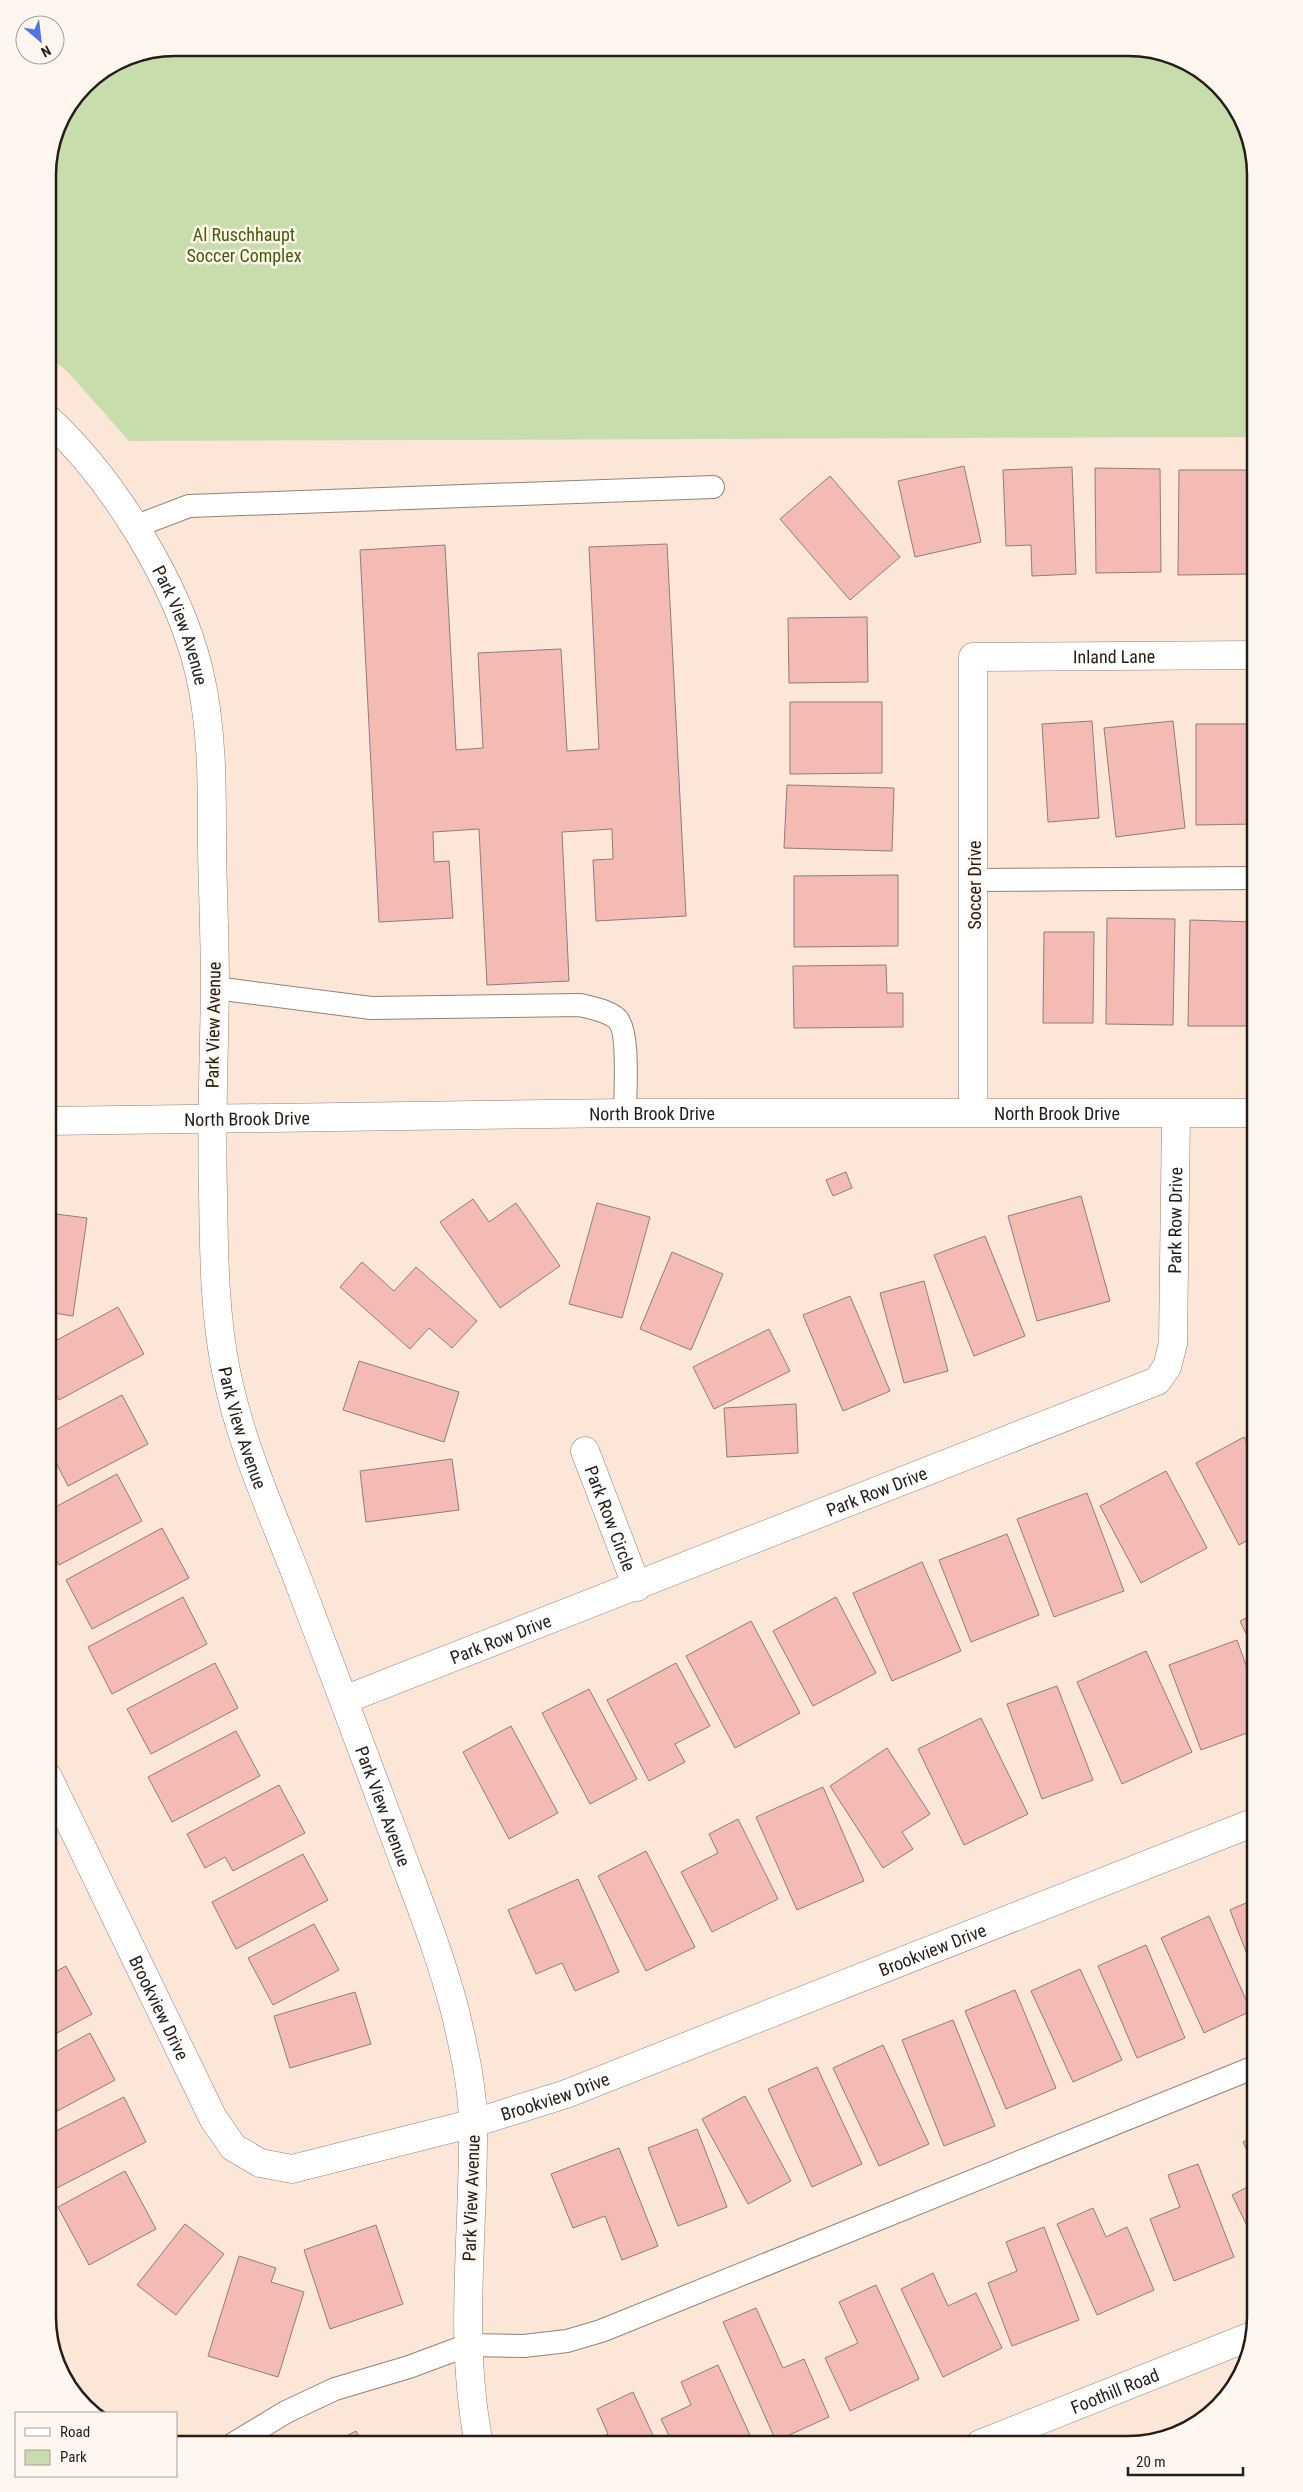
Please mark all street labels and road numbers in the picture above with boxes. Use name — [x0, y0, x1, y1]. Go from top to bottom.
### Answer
street label: Park View Avenue — [149, 562, 212, 687]
street label: Inland Lane — [1073, 645, 1155, 667]
street label: Soccer Drive — [964, 841, 985, 929]
street label: Park View Avenue — [201, 962, 225, 1088]
street label: North Brook Drive — [589, 1102, 715, 1124]
street label: North Brook Drive — [994, 1103, 1120, 1124]
street label: North Brook Drive — [184, 1107, 310, 1130]
street label: Park Row Drive — [1163, 1167, 1186, 1274]
street label: Park View Avenue — [215, 1365, 271, 1492]
street label: Park Row Drive — [823, 1462, 930, 1520]
street label: Park Row Circle — [581, 1463, 640, 1574]
street label: Park Row Drive — [447, 1609, 554, 1668]
street label: Park View Avenue — [351, 1743, 415, 1869]
street label: Brookview Drive — [876, 1919, 989, 1980]
street label: Brookview Drive — [125, 1952, 194, 2063]
street label: Brookview Drive — [498, 2068, 612, 2124]
street label: Park View Avenue — [458, 2134, 484, 2262]
street label: Foothill Road — [1067, 2363, 1162, 2417]

